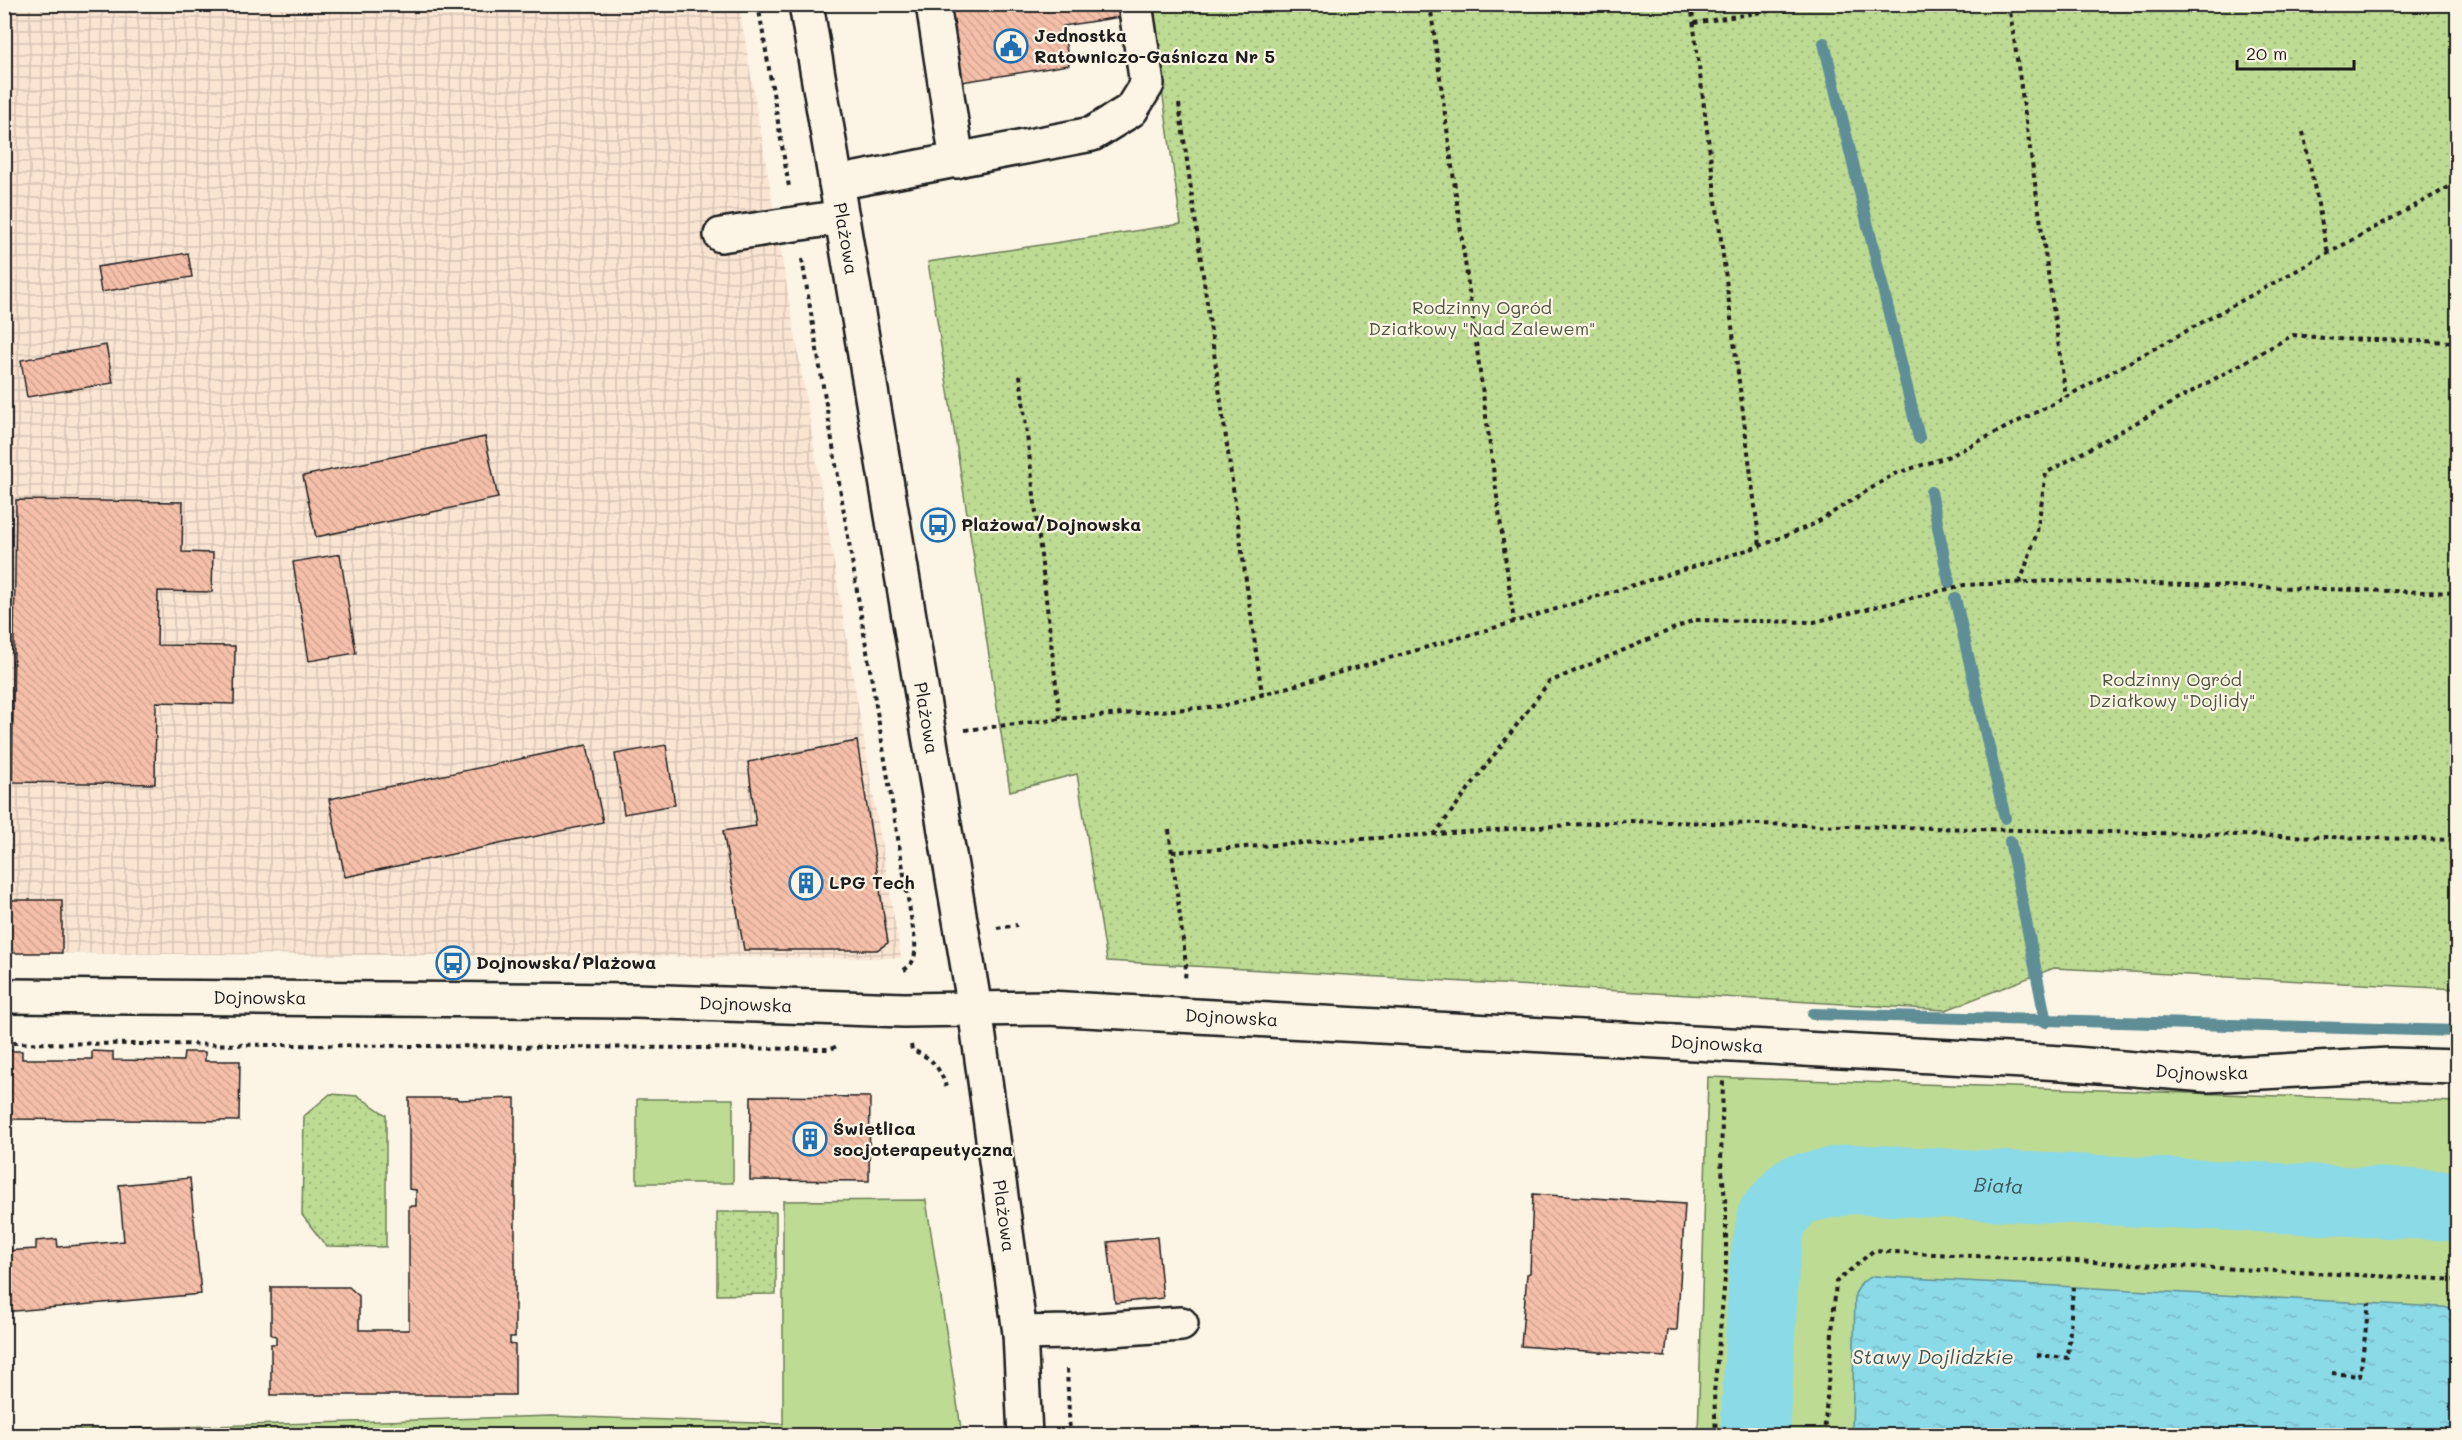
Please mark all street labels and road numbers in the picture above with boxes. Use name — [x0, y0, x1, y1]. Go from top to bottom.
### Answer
street label: Plażowa — [829, 201, 864, 276]
street label: Plażowa — [909, 680, 945, 756]
street label: Dojnowska — [213, 985, 307, 1009]
street label: Dojnowska — [699, 990, 793, 1017]
street label: Dojnowska — [1184, 1002, 1279, 1031]
street label: Dojnowska — [1670, 1029, 1764, 1058]
street label: Dojnowska — [2154, 1058, 2249, 1086]
street label: Plażowa — [988, 1178, 1022, 1253]

